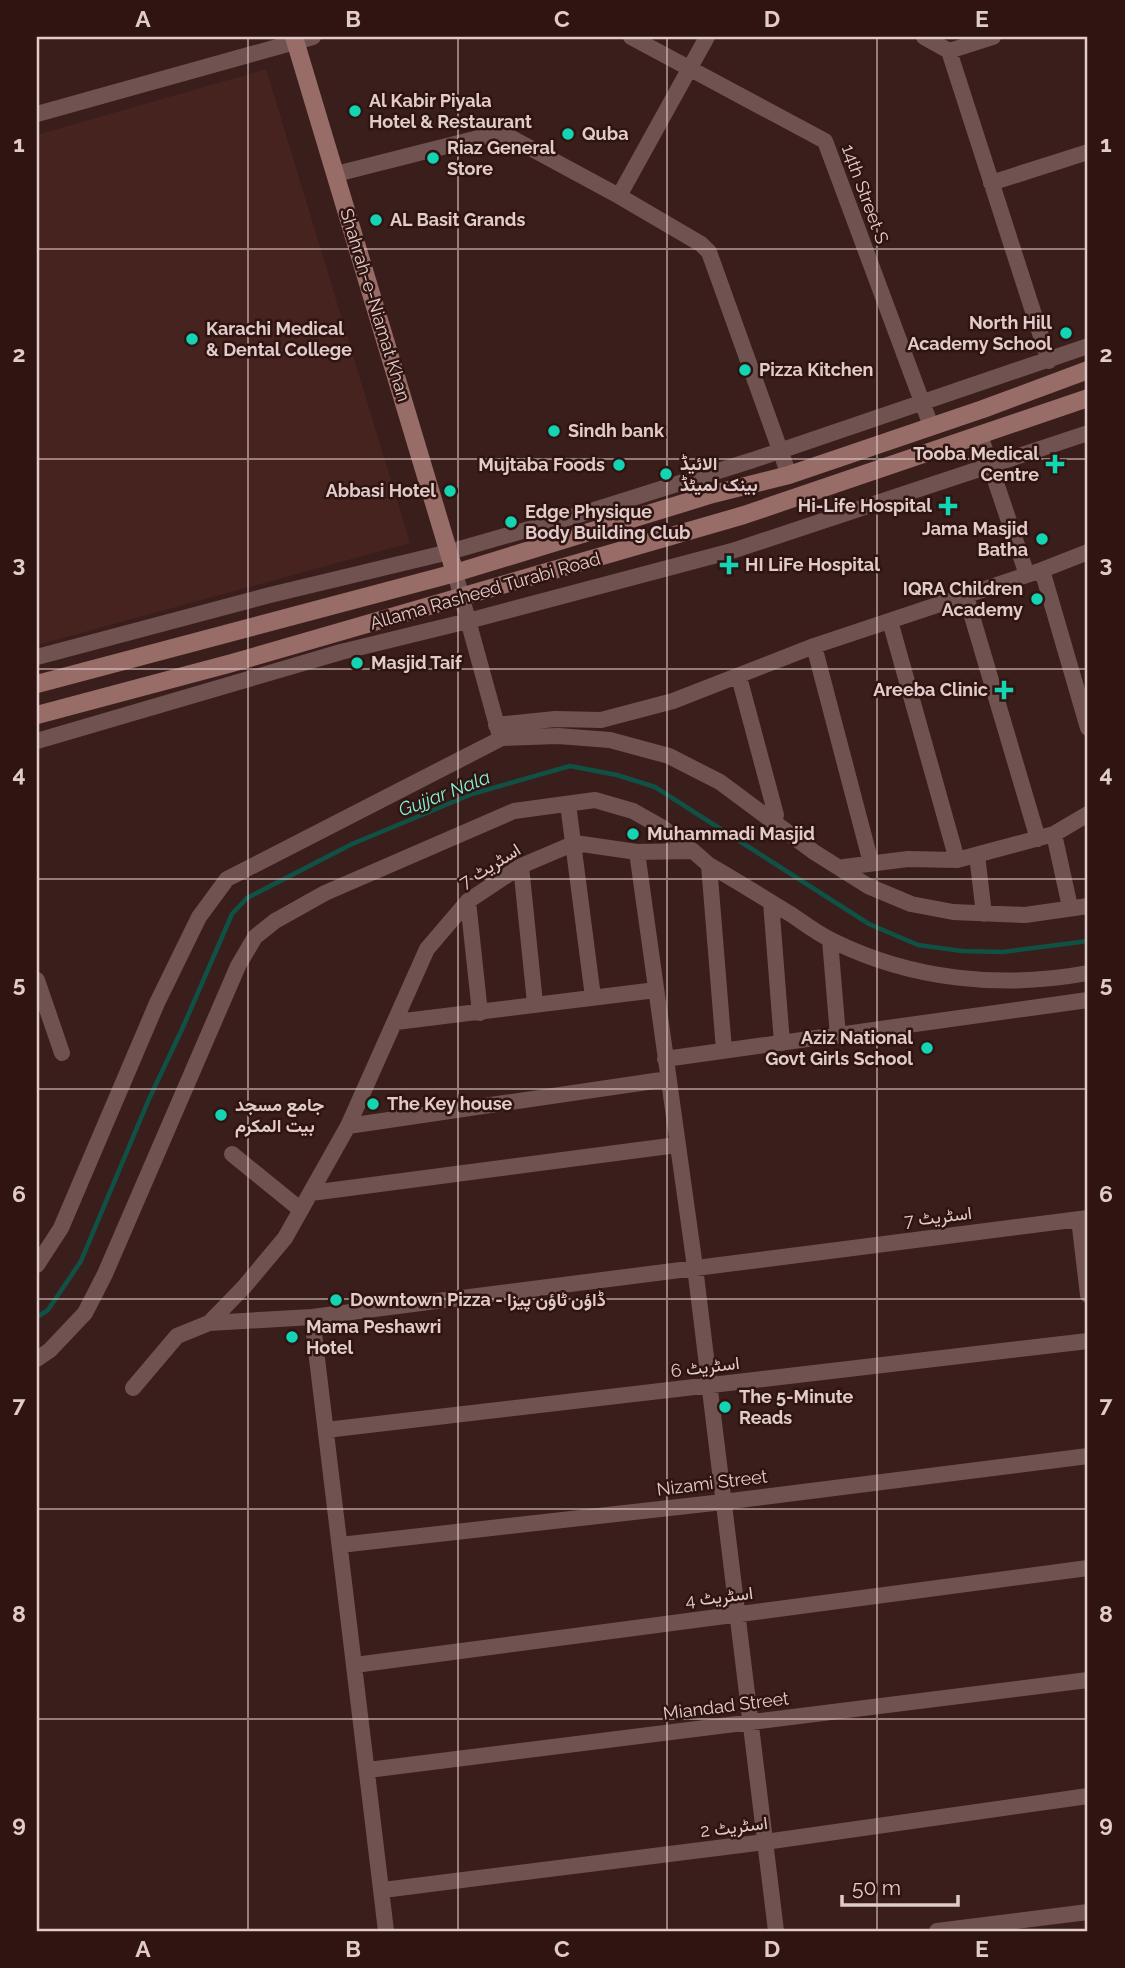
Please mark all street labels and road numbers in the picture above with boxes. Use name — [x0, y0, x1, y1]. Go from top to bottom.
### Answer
street label: 14th Street S — [838, 141, 893, 246]
street label: Shahrah-e-Niamat Khan — [336, 206, 415, 404]
street label: Allama Rasheed Turabi Road — [367, 548, 603, 634]
street label: اسٹریٹ 7 — [455, 839, 525, 893]
street label: اسٹریٹ 7 — [903, 1202, 973, 1232]
street label: اسٹریٹ 6 — [669, 1352, 741, 1382]
street label: Nizami Street — [655, 1465, 769, 1500]
street label: اسٹریٹ 4 — [684, 1582, 754, 1612]
street label: Miandad Street — [662, 1687, 790, 1724]
street label: اسٹریٹ 2 — [699, 1812, 769, 1842]

